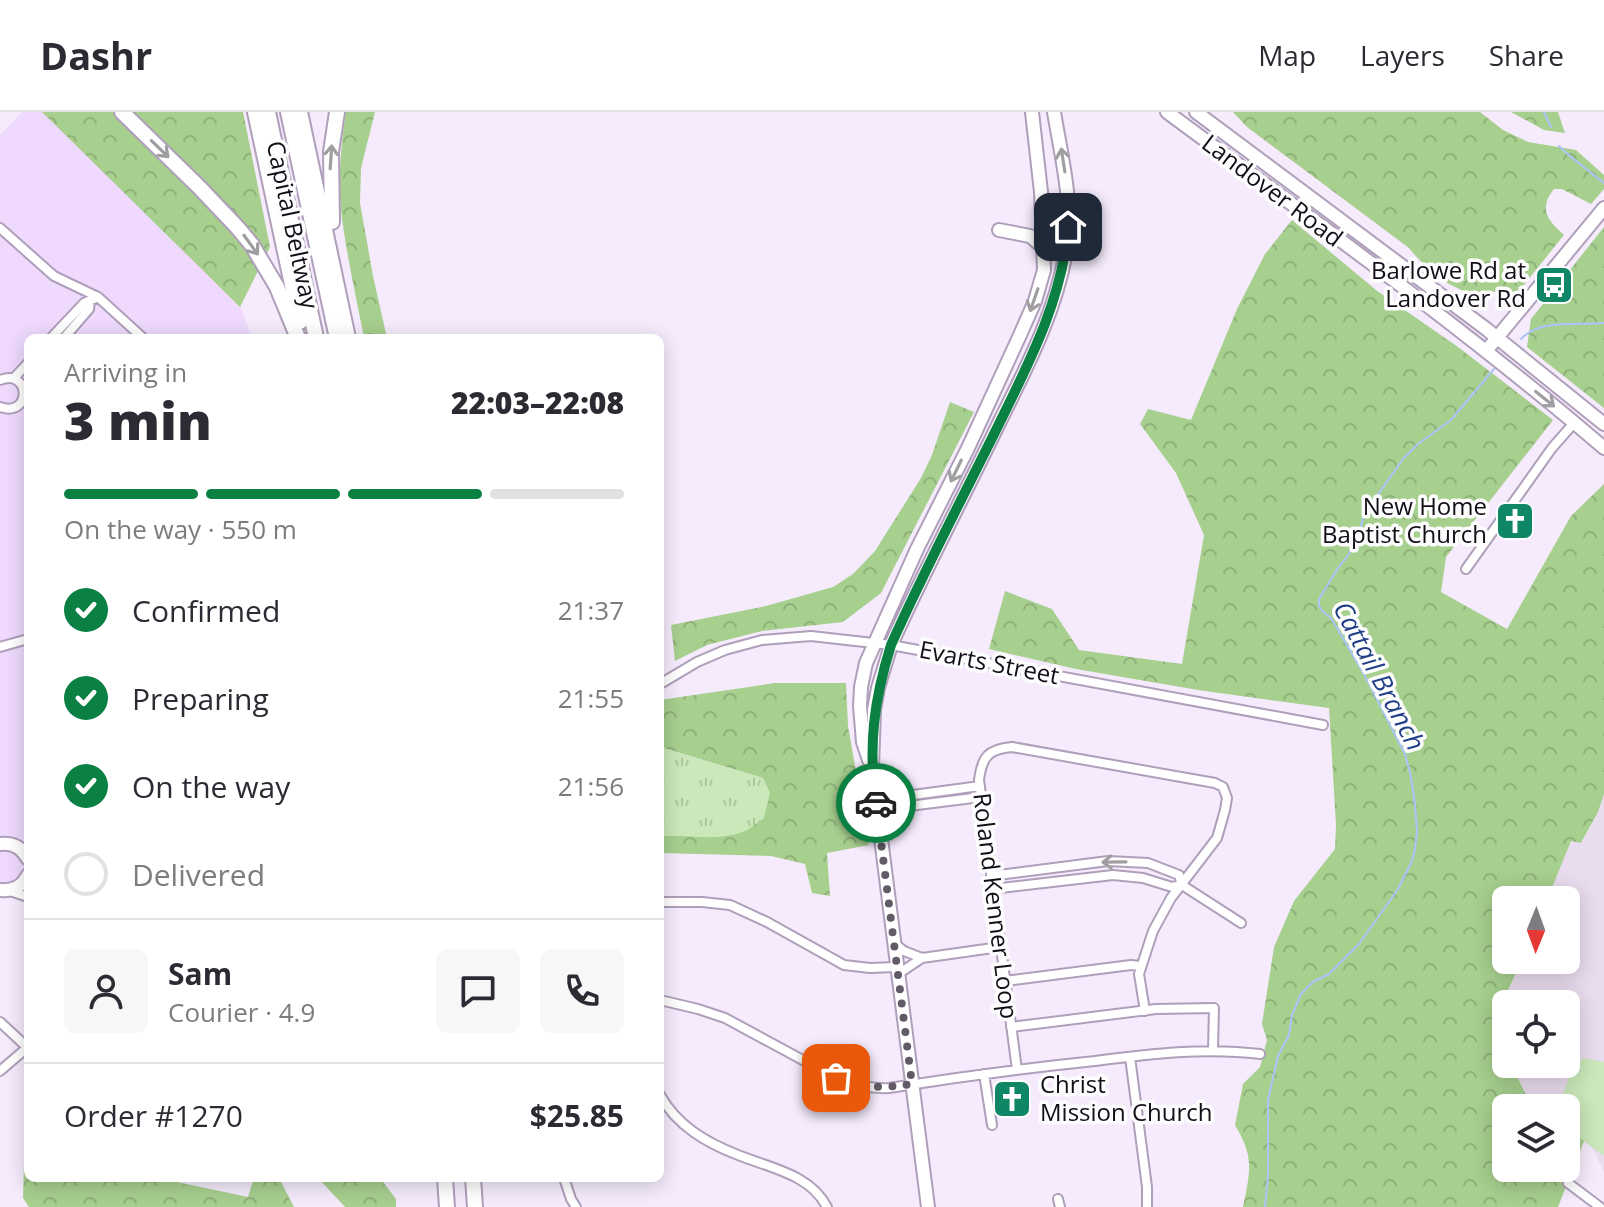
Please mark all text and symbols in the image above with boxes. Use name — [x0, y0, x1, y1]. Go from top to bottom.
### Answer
text: Dashr — [40, 29, 152, 81]
text: Map — [1258, 36, 1316, 74]
text: Layers — [1360, 36, 1445, 74]
text: Share — [1489, 36, 1564, 74]
street label: Landover Road — [1196, 126, 1350, 254]
street label: Capital Beltway — [260, 138, 328, 313]
one-way arrow — [150, 140, 170, 159]
one-way arrow — [324, 144, 339, 171]
one-way arrow — [1054, 148, 1069, 173]
pin — [1034, 193, 1102, 261]
icon: home — [1046, 205, 1090, 249]
one-way arrow — [242, 233, 259, 255]
place label: Barlowe Rd at Landover Rd — [1371, 253, 1526, 314]
bus stop icon: Barlowe Rd at Landover Rd — [1533, 264, 1575, 306]
one-way arrow — [1026, 287, 1041, 312]
text: Arriving in — [64, 354, 187, 390]
text: 22:03–22:08 — [451, 382, 624, 423]
text: 3 min — [64, 384, 212, 455]
one-way arrow — [1535, 390, 1555, 408]
one-way arrow — [948, 459, 963, 483]
place label: New Home Baptist Church — [1322, 489, 1487, 550]
church icon: New Home Baptist Church — [1494, 500, 1536, 542]
text: On the way · 550 m — [64, 511, 297, 547]
icon: check — [64, 588, 108, 632]
text: Confirmed — [132, 590, 280, 631]
text: 21:37 — [558, 592, 624, 628]
water label: Cattail Branch — [1325, 595, 1434, 756]
street label: Evarts Street — [917, 632, 1062, 691]
icon: check — [64, 676, 108, 720]
text: Preparing — [132, 678, 269, 719]
text: 21:55 — [558, 680, 624, 716]
courier — [836, 763, 916, 843]
icon: check — [64, 764, 108, 808]
text: On the way — [132, 766, 290, 807]
text: 21:56 — [558, 768, 624, 804]
icon: car — [854, 781, 898, 825]
street label: Roland Kenner Loop — [966, 791, 1027, 1021]
text: Delivered — [132, 854, 265, 895]
one-way arrow — [1101, 854, 1128, 869]
north arrow — [1492, 886, 1580, 974]
map controls — [1492, 886, 1580, 1182]
button: person — [64, 949, 148, 1033]
button: chat — [436, 949, 520, 1033]
button: phone — [540, 949, 624, 1033]
text: Sam — [168, 953, 232, 994]
button: locate — [1492, 990, 1580, 1078]
text: Courier · 4.9 — [168, 994, 315, 1030]
pin — [802, 1044, 870, 1112]
icon: bag — [814, 1056, 858, 1100]
place label: Christ Mission Church — [1040, 1067, 1213, 1128]
church icon: Christ Mission Church — [991, 1078, 1033, 1120]
button: layers — [1492, 1094, 1580, 1182]
text: Order #1270 — [64, 1095, 243, 1136]
text: $25.85 — [530, 1095, 624, 1136]

